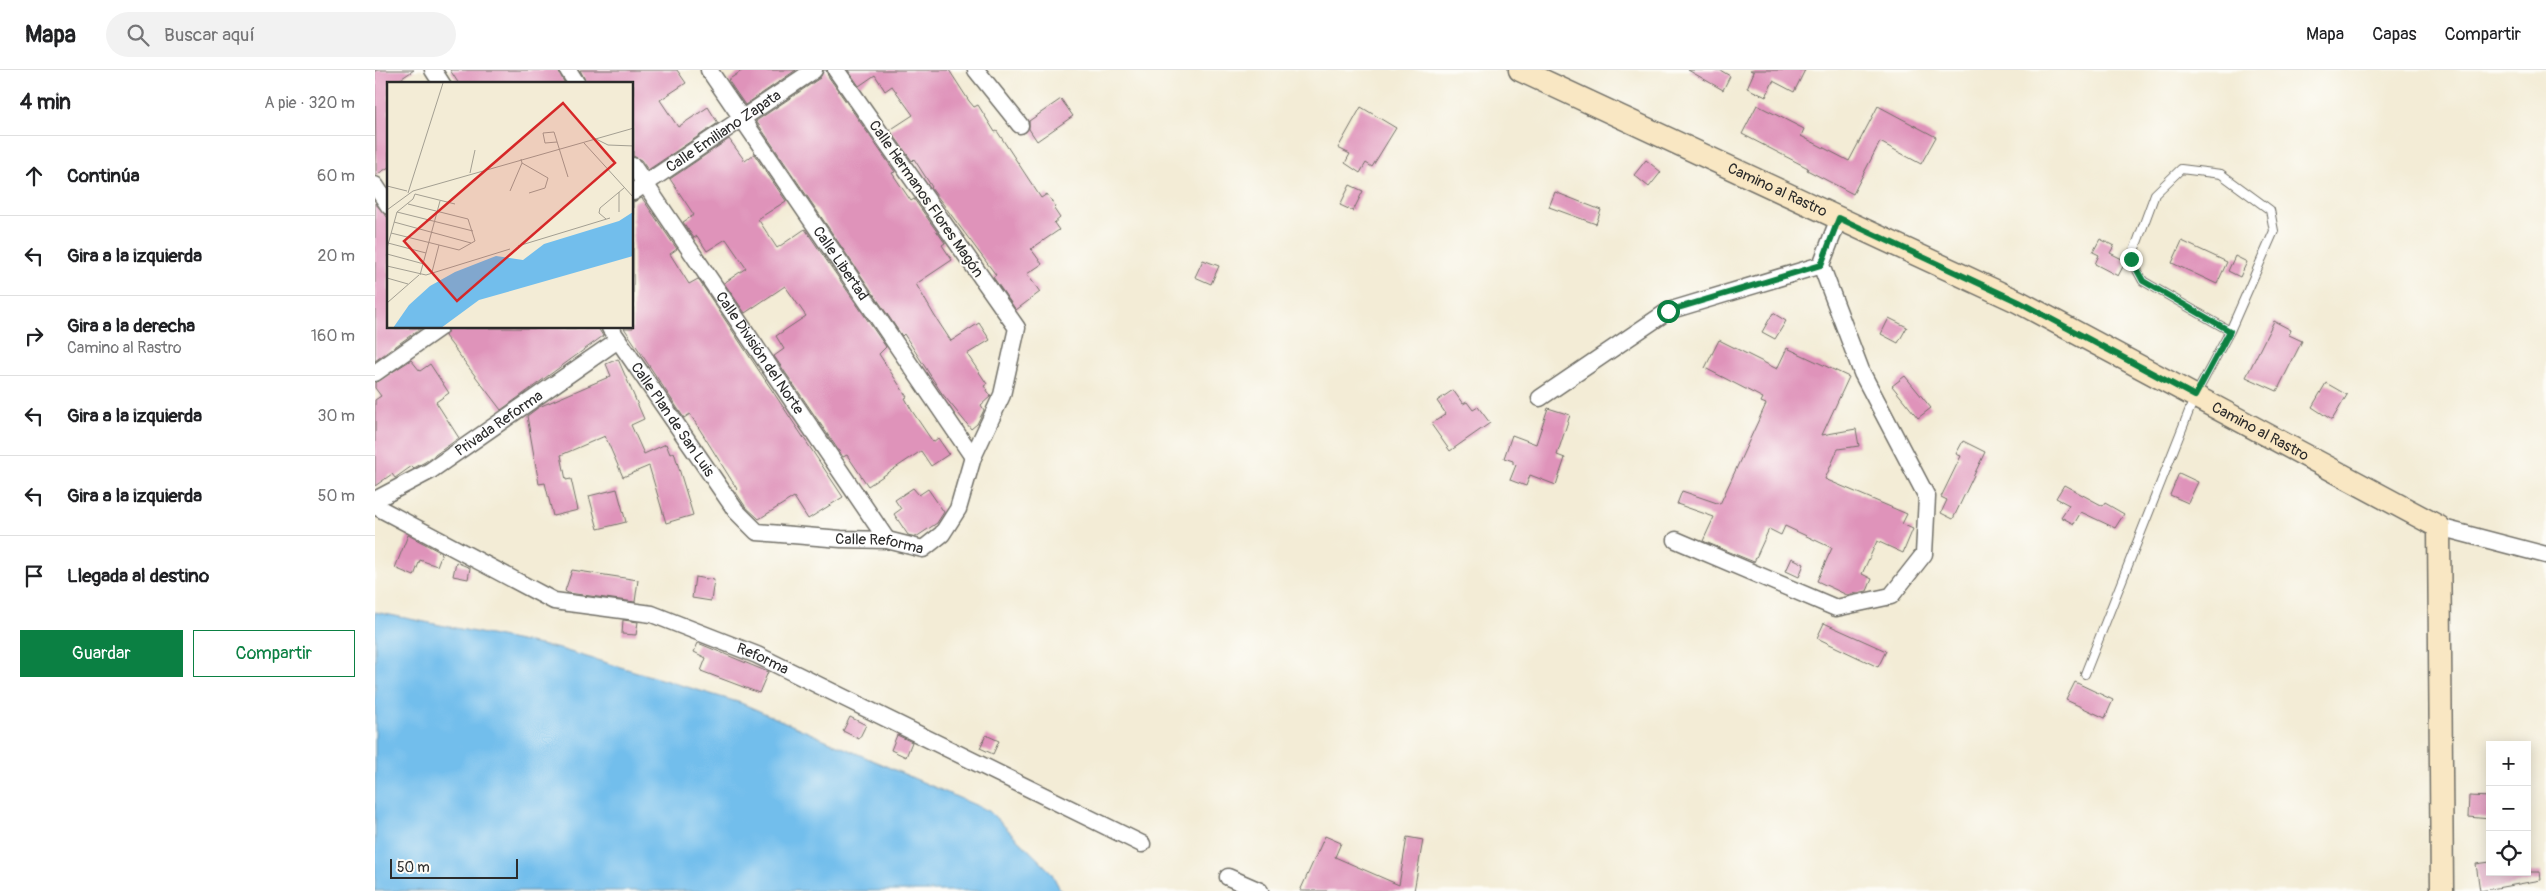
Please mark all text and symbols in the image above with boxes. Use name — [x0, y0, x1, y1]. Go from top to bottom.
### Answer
search box — [106, 12, 456, 57]
text: Mapa — [25, 20, 76, 49]
icon: search — [124, 21, 152, 49]
text: Buscar aquí — [164, 23, 255, 47]
text: Mapa — [2306, 23, 2344, 46]
text: Capas — [2372, 23, 2417, 46]
text: Compartir — [2445, 23, 2521, 46]
inset map — [387, 82, 634, 329]
street label: Calle Emiliano Zapata — [662, 86, 785, 177]
text: 4 min — [20, 89, 71, 116]
text: A pie · 320 m — [264, 93, 355, 113]
street label: Calle Hermanos Flores Magón — [864, 117, 988, 281]
street label: Camino al Rastro — [1725, 158, 1830, 221]
icon: ahead — [20, 162, 48, 190]
text: Continúa — [67, 164, 140, 188]
text: 60 m — [317, 166, 355, 186]
street label: Calle Libertad — [809, 223, 873, 304]
icon: left — [20, 242, 48, 270]
text: Gira a la izquierda — [67, 244, 202, 268]
text: 20 m — [317, 246, 355, 266]
route end — [2120, 248, 2143, 271]
street label: Calle División del Norte — [712, 288, 809, 418]
route start — [1657, 300, 1680, 323]
text: Gira a la derecha — [67, 314, 195, 338]
icon: right — [20, 322, 48, 350]
text: 160 m — [311, 326, 355, 346]
text: Camino al Rastro — [67, 338, 182, 358]
street label: Calle Plan de San Luis — [627, 358, 719, 481]
street label: Privada Reforma — [451, 386, 546, 460]
street label: Camino al Rastro — [2208, 397, 2312, 465]
icon: left — [20, 402, 48, 430]
text: Gira a la izquierda — [67, 404, 202, 428]
text: 30 m — [317, 406, 355, 426]
icon: left — [20, 482, 48, 510]
text: Gira a la izquierda — [67, 484, 202, 508]
text: 50 m — [318, 486, 355, 506]
street label: Calle Reforma — [835, 529, 926, 558]
icon: arrive — [20, 562, 48, 590]
text: Llegada al destino — [67, 564, 209, 588]
button: Guardar — [20, 630, 183, 677]
button: Compartir — [193, 630, 355, 677]
street label: Reforma — [734, 639, 792, 679]
map controls — [2486, 741, 2531, 876]
button: + — [2486, 741, 2531, 786]
button: − — [2486, 786, 2531, 831]
button: locate — [2486, 831, 2531, 876]
scale bar — [390, 856, 517, 879]
text: 50 m — [397, 859, 430, 876]

